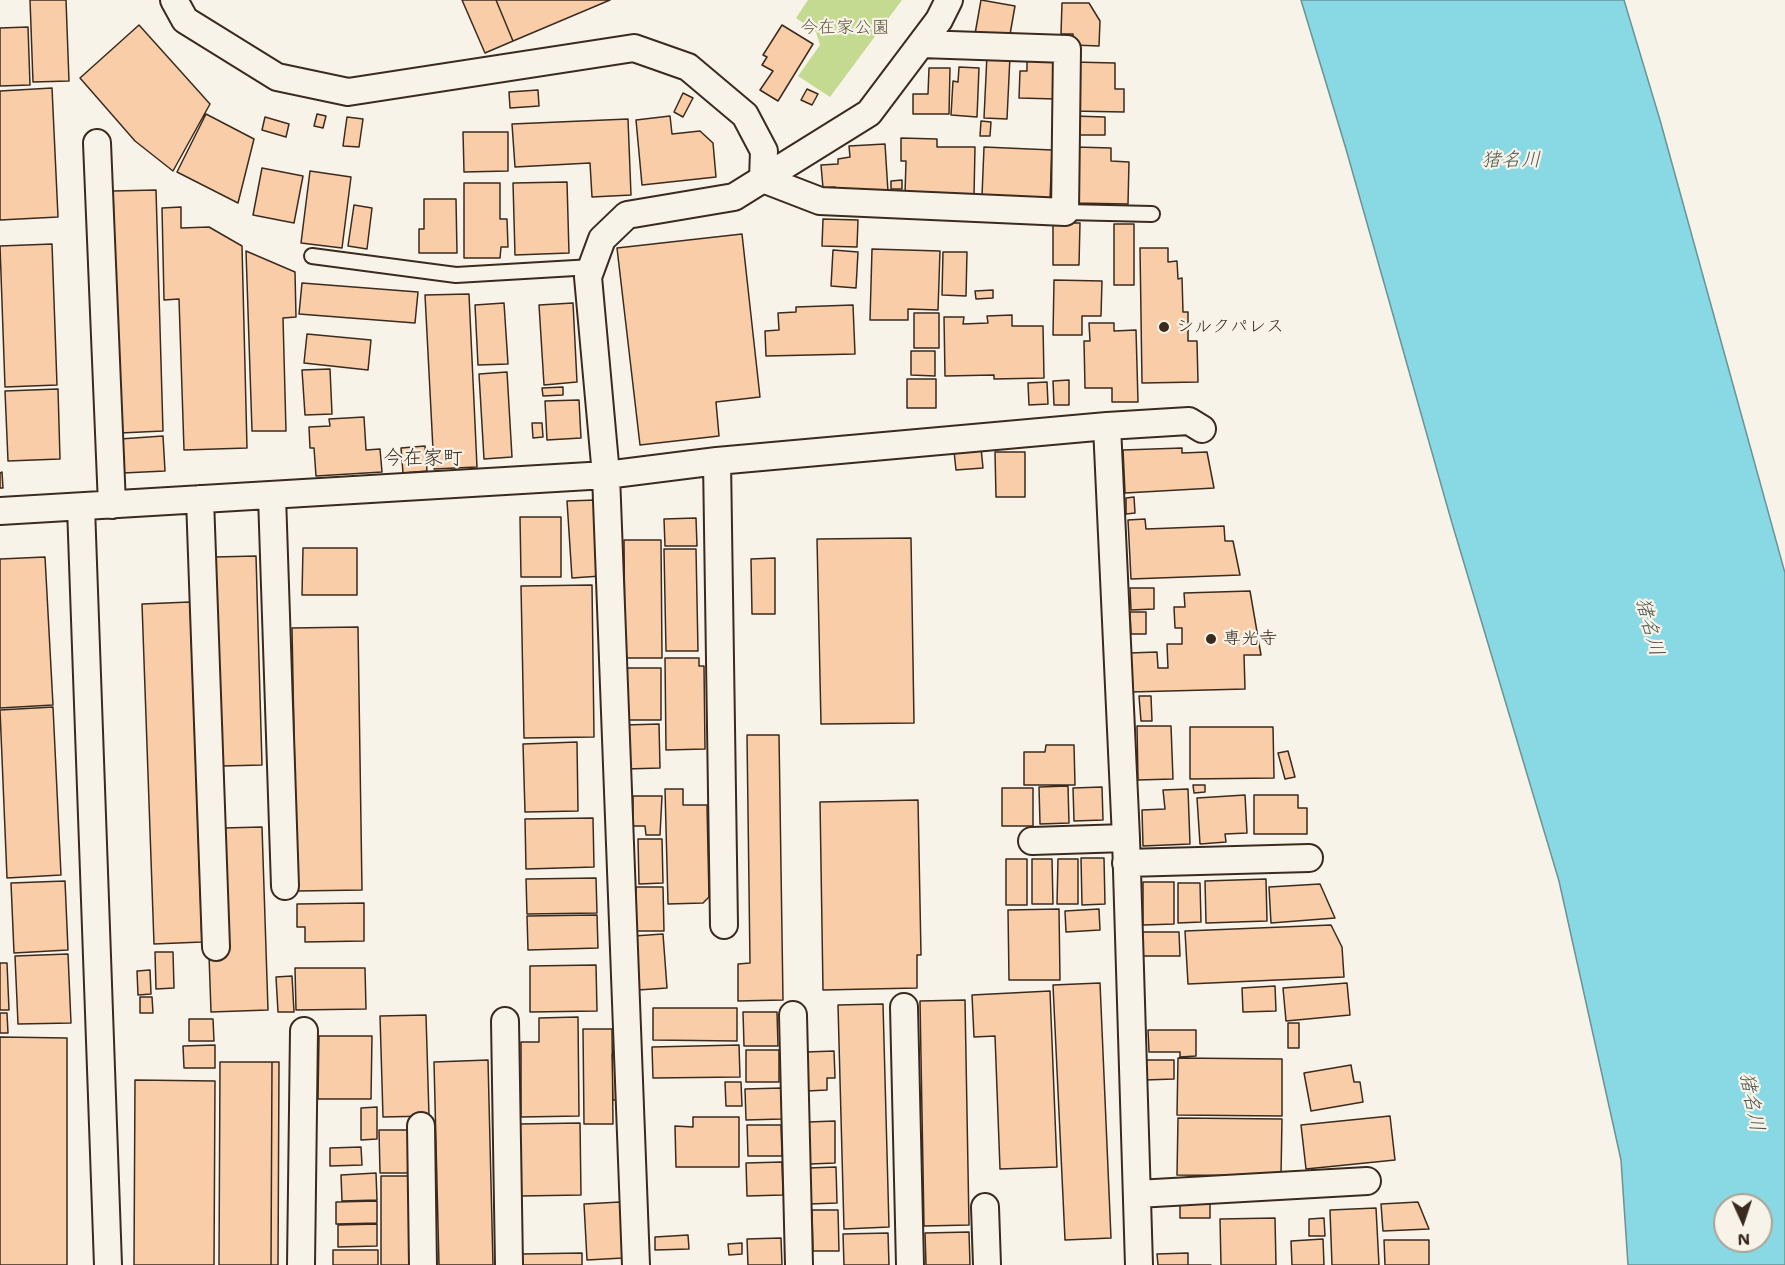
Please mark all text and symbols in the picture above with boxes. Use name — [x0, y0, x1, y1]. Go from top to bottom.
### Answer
park label: 今在家公園 — [800, 17, 890, 39]
water label: 猪名川 — [1481, 149, 1541, 173]
place label: シルクパレス — [1176, 316, 1284, 338]
marker: シルクパレス — [1157, 320, 1171, 334]
district label: 今在家町 — [383, 447, 463, 471]
water label: 猪名川 — [1630, 595, 1668, 659]
place label: 専光寺 — [1223, 628, 1277, 650]
marker: 専光寺 — [1204, 632, 1218, 646]
water label: 猪名川 — [1733, 1070, 1769, 1134]
north arrow — [1713, 1193, 1773, 1253]
text: N — [1737, 1229, 1751, 1250]

